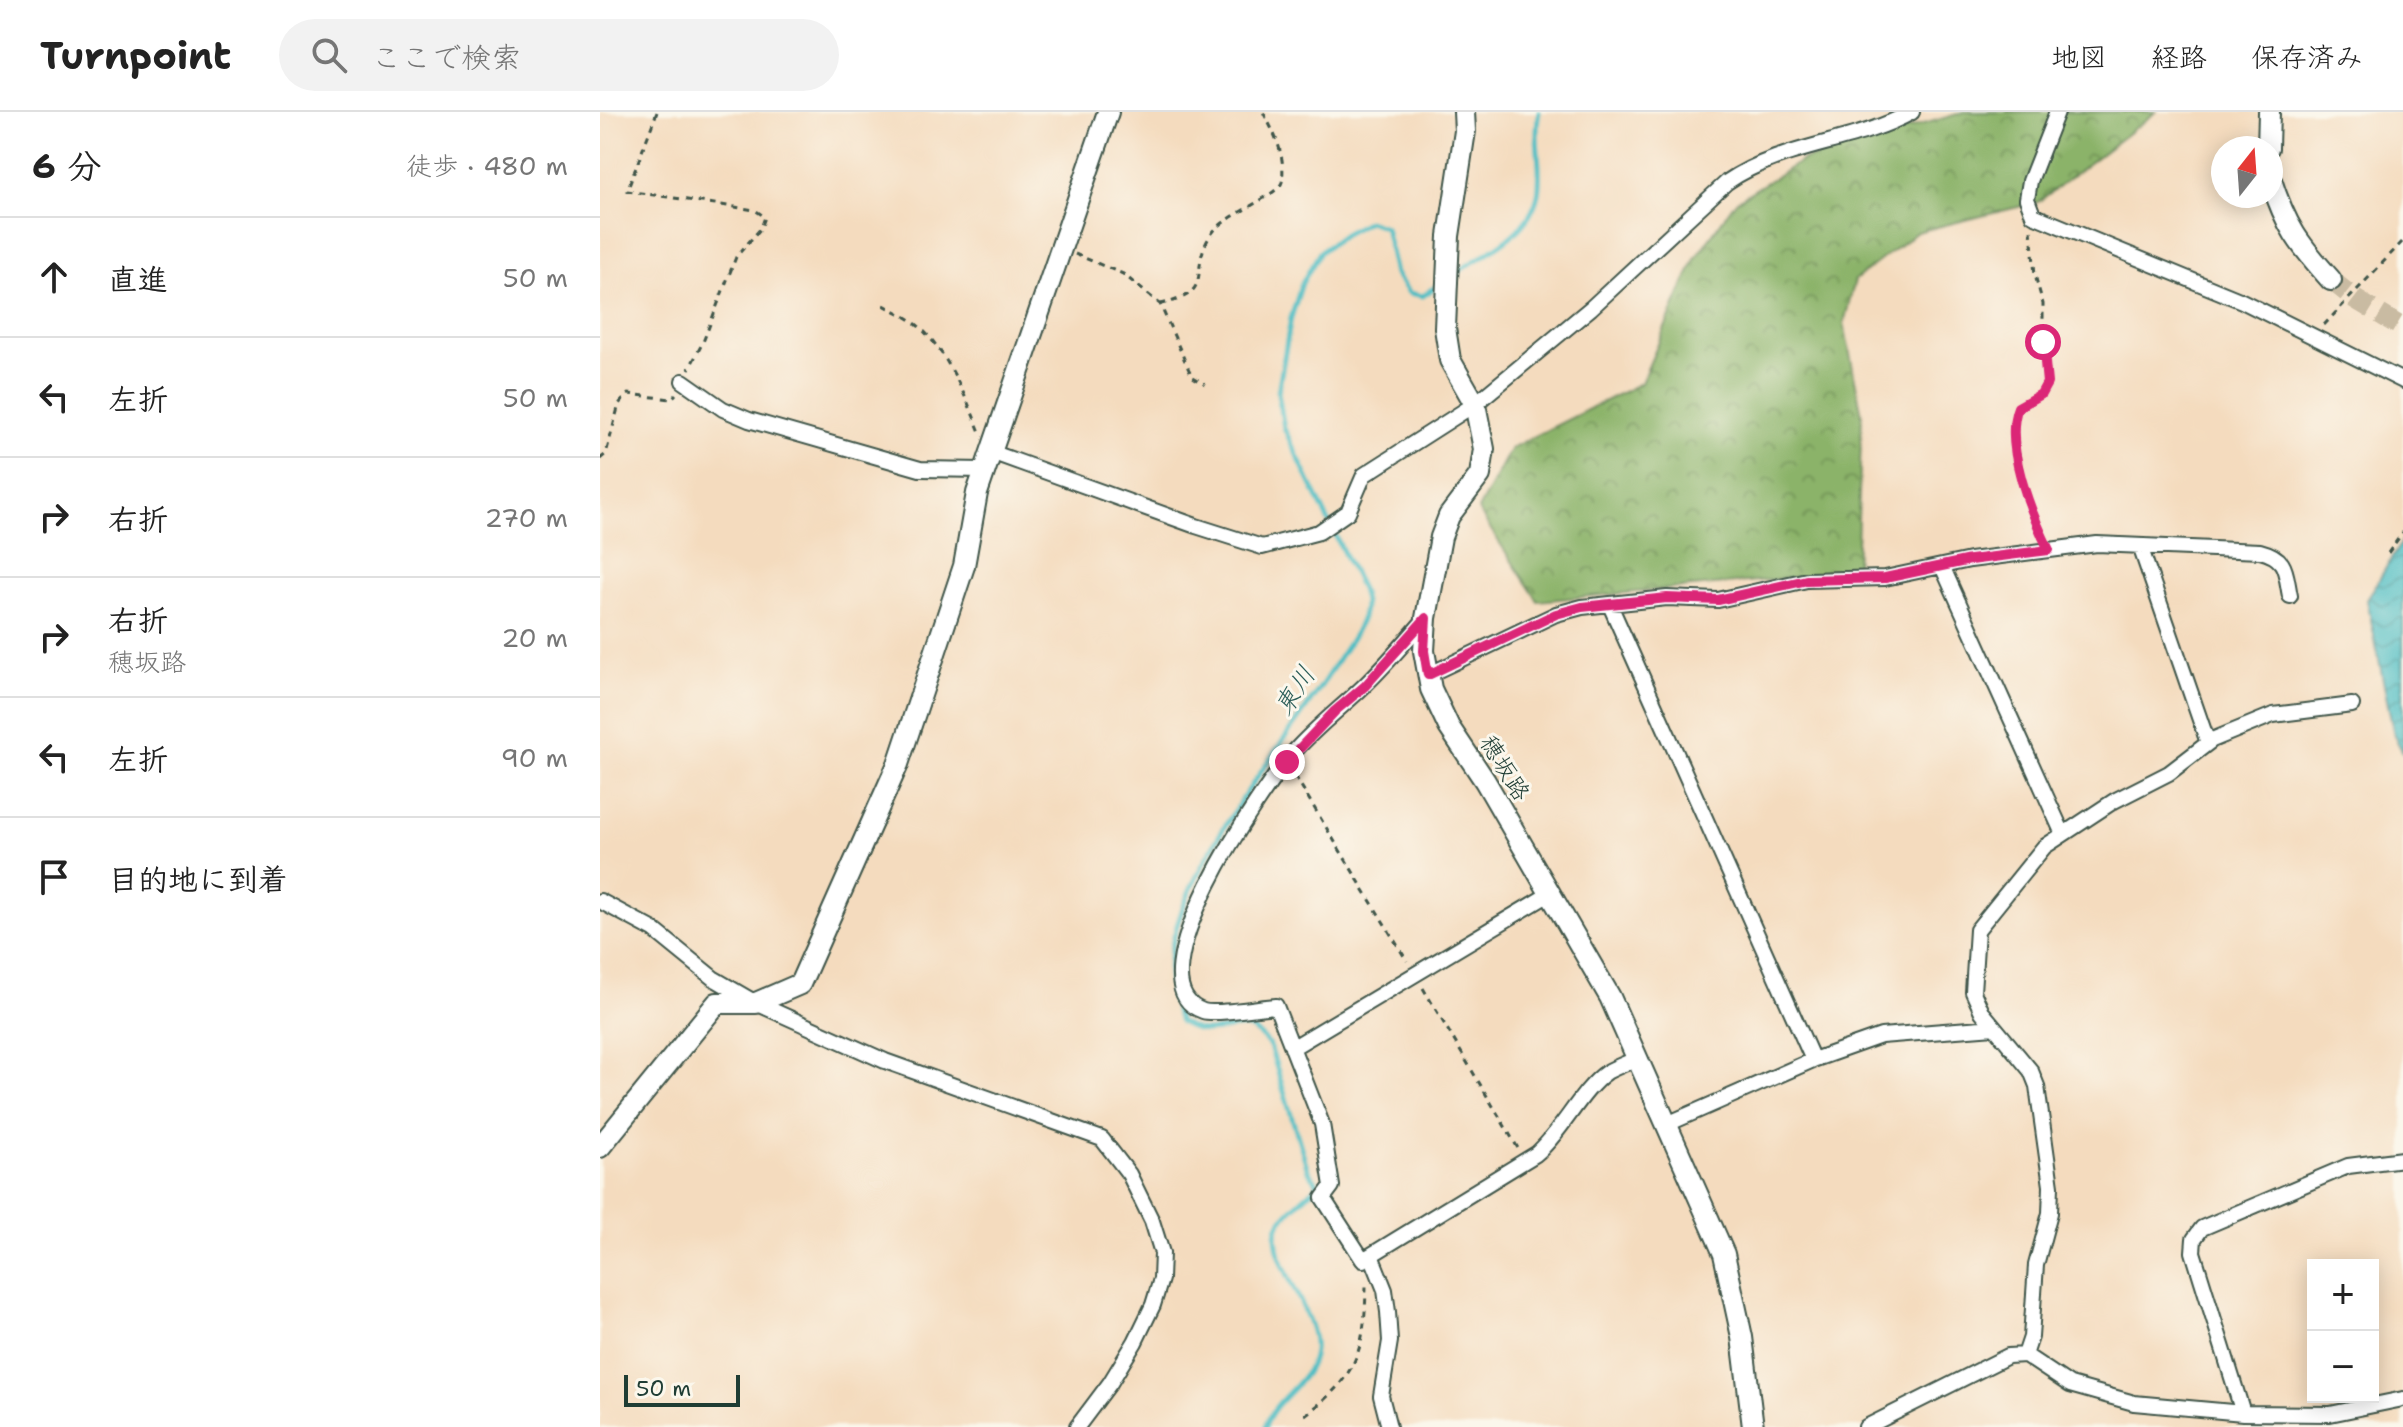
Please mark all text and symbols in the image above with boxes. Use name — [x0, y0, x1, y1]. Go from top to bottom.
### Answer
search box — [279, 19, 839, 91]
text: Turnpoint — [40, 30, 231, 81]
icon: search — [307, 33, 351, 77]
text: ここで検索 — [371, 37, 521, 78]
text: 地図 — [2051, 38, 2107, 76]
text: 経路 — [2151, 38, 2207, 76]
text: 保存済み — [2251, 38, 2363, 76]
north arrow — [2211, 136, 2283, 208]
text: 6 分 — [32, 143, 102, 189]
text: 徒歩 · 480 m — [406, 148, 568, 183]
icon: ahead — [32, 255, 76, 299]
text: 直進 — [108, 259, 168, 300]
text: 50 m — [503, 260, 568, 295]
route start — [2025, 324, 2061, 360]
icon: left — [32, 375, 76, 419]
text: 左折 — [108, 379, 168, 420]
text: 50 m — [503, 380, 568, 415]
icon: right — [32, 495, 76, 539]
text: 右折 — [108, 499, 168, 540]
text: 270 m — [485, 500, 568, 535]
text: 右折 — [108, 600, 168, 641]
icon: right — [32, 615, 76, 659]
text: 20 m — [501, 620, 568, 655]
text: 穂坂路 — [108, 644, 186, 679]
water label: 東川 — [1265, 659, 1323, 721]
street label: 穂坂路 — [1472, 729, 1538, 807]
icon: left — [32, 735, 76, 779]
text: 左折 — [108, 739, 168, 780]
text: 90 m — [501, 740, 568, 775]
route end — [1269, 744, 1305, 780]
icon: arrive — [32, 855, 76, 899]
text: 目的地に到着 — [108, 859, 288, 900]
map controls — [2307, 1259, 2379, 1403]
button: + — [2307, 1259, 2379, 1331]
button: − — [2307, 1331, 2379, 1403]
scale bar — [624, 1371, 740, 1407]
text: 50 m — [636, 1374, 691, 1403]

